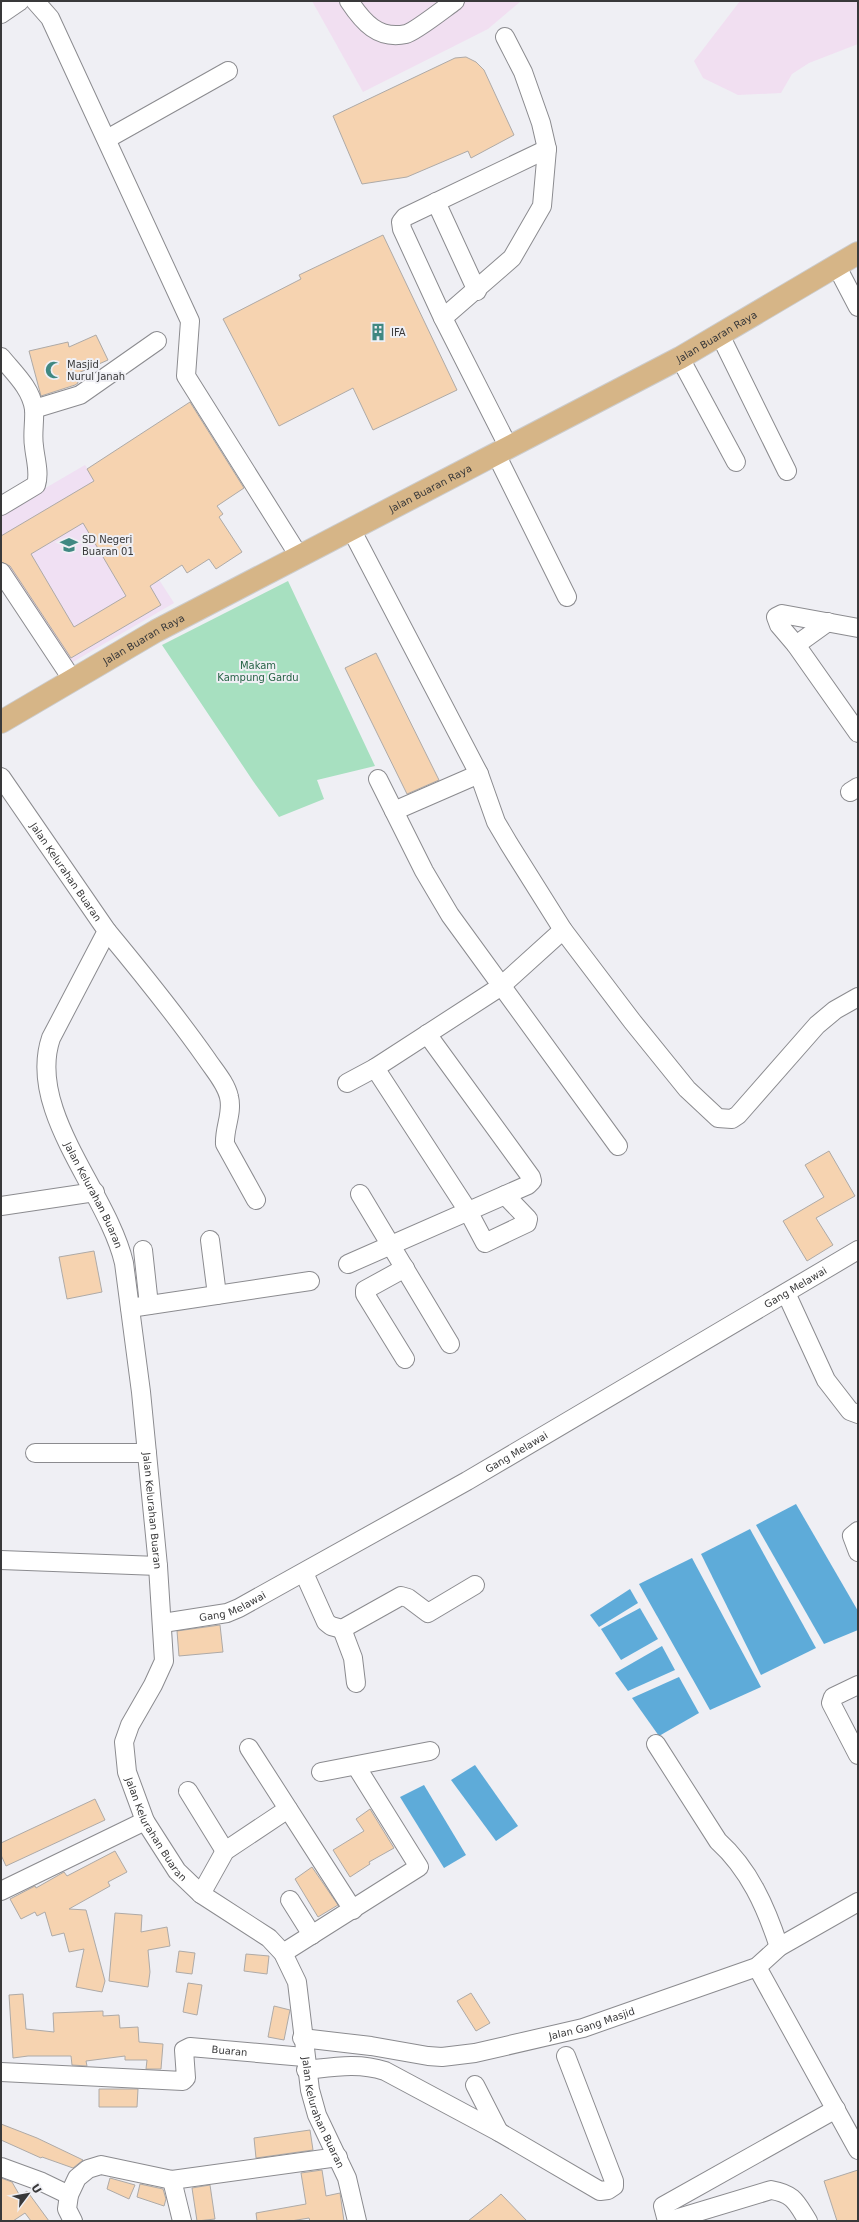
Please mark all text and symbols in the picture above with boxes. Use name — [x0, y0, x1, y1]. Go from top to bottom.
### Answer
street label: Jalan Buaran Raya — [674, 309, 759, 365]
building icon: IFA — [368, 322, 388, 342]
place label: IFA — [391, 327, 406, 338]
place label: Masjid Nurul Janah — [67, 359, 125, 382]
mosque icon: Masjid Nurul Janah — [44, 360, 64, 380]
street label: Jalan Buaran Raya — [386, 463, 474, 515]
place label: SD Negeri Buaran 01 — [82, 534, 134, 557]
school or university icon: SD Negeri Buaran 01 — [59, 535, 79, 555]
street label: Jalan Buaran Raya — [100, 612, 186, 667]
park label: Makam Kampung Gardu — [217, 660, 299, 683]
street label: Jalan Kelurahan Buaran — [27, 820, 104, 923]
street label: Jalan Kelurahan Buaran — [62, 1140, 124, 1250]
street label: Gang Melawai — [762, 1265, 829, 1310]
street label: Gang Melawai — [483, 1430, 550, 1475]
street label: Jalan Kelurahan Buaran — [141, 1451, 163, 1570]
street label: Gang Melawai — [198, 1589, 268, 1623]
street label: Jalan Kelurahan Buaran — [123, 1775, 189, 1883]
street label: Jalan Gang Masjid — [547, 2005, 636, 2042]
street label: Buaran — [211, 2044, 248, 2058]
street label: Jalan Kelurahan Buaran — [300, 2055, 346, 2170]
north arrow — [8, 2174, 48, 2214]
text: U — [28, 2182, 44, 2196]

